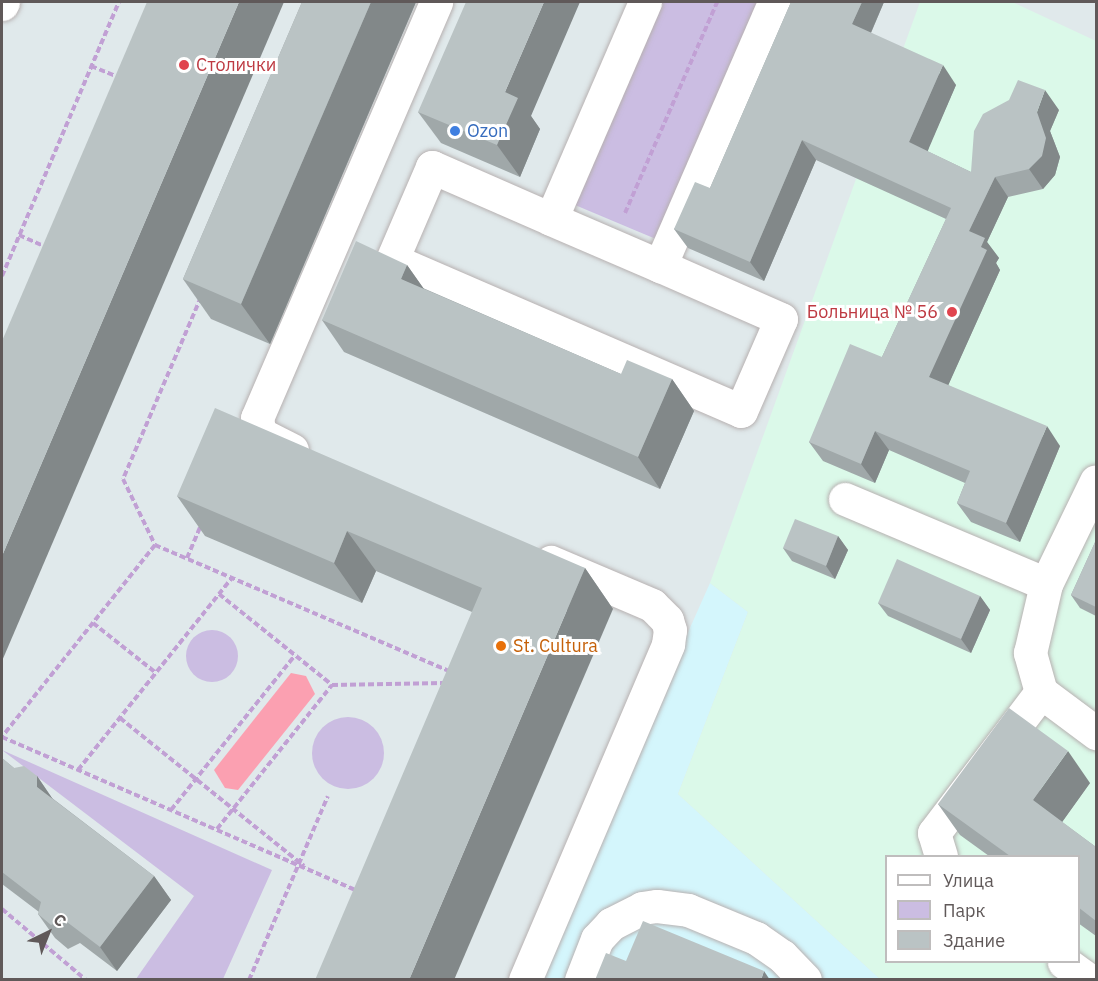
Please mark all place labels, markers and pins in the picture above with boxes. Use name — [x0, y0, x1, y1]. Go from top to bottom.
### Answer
place label: Столички — [196, 54, 276, 76]
marker: Столички — [177, 58, 191, 72]
place label: Ozon — [467, 120, 508, 142]
marker: Ozon — [448, 124, 462, 138]
place label: Больница № 56 — [807, 301, 938, 323]
marker: Больница № 56 — [943, 303, 961, 321]
place label: St. Cultura — [513, 635, 598, 657]
marker: St. Cultura — [494, 639, 508, 653]

